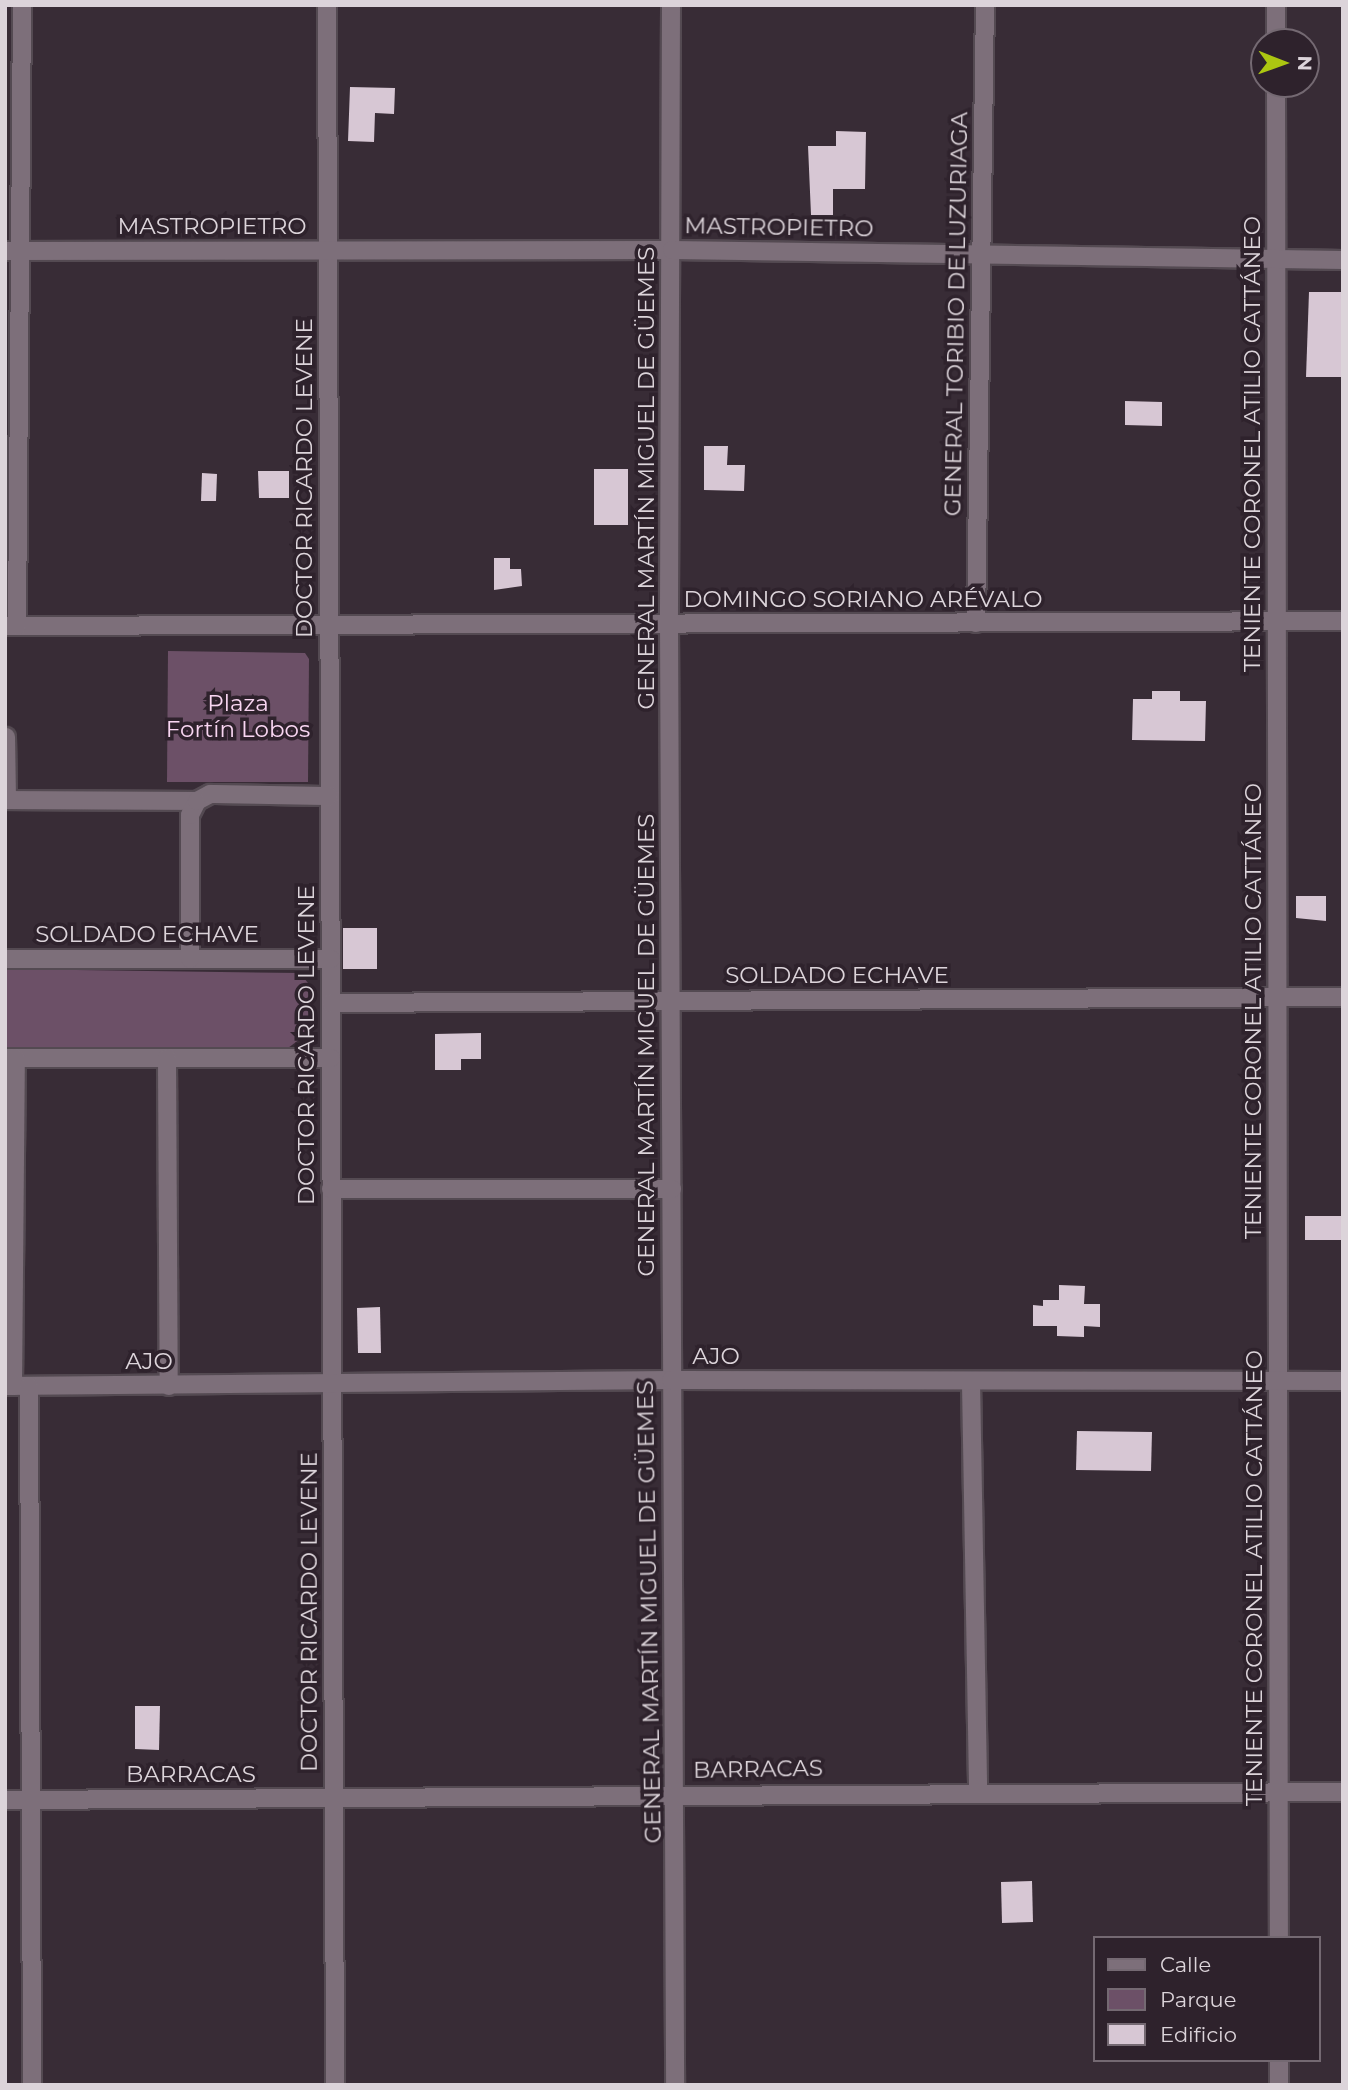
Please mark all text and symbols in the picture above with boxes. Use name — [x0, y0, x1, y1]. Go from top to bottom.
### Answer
north arrow — [1250, 28, 1320, 98]
text: N — [1293, 55, 1316, 71]
street label: GENERAL TORIBIO DE LUZURIAGA — [939, 112, 973, 516]
street label: MASTROPIETRO — [117, 212, 307, 240]
street label: MASTROPIETRO — [684, 212, 874, 242]
street label: TENIENTE CORONEL ATILIO CATTÁNEO — [1238, 216, 1266, 672]
street label: GENERAL MARTÍN MIGUEL DE GÜEMES — [632, 247, 660, 709]
street label: DOCTOR RICARDO LEVENE — [290, 318, 318, 638]
street label: DOMINGO SORIANO ARÉVALO — [683, 585, 1043, 613]
park label: Plaza Fortín Lobos — [166, 689, 310, 743]
street label: TENIENTE CORONEL ATILIO CATTÁNEO — [1239, 783, 1267, 1239]
street label: GENERAL MARTÍN MIGUEL DE GÜEMES — [632, 814, 660, 1276]
street label: DOCTOR RICARDO LEVENE — [292, 885, 320, 1205]
street label: SOLDADO ECHAVE — [35, 920, 259, 948]
street label: SOLDADO ECHAVE — [725, 961, 949, 989]
street label: AJO — [692, 1342, 740, 1370]
street label: AJO — [125, 1347, 173, 1375]
street label: TENIENTE CORONEL ATILIO CATTÁNEO — [1240, 1350, 1268, 1806]
street label: GENERAL MARTÍN MIGUEL DE GÜEMES — [631, 1380, 667, 1844]
street label: DOCTOR RICARDO LEVENE — [295, 1452, 323, 1772]
street label: BARRACAS — [693, 1754, 823, 1784]
street label: BARRACAS — [126, 1760, 256, 1788]
legend — [1092, 1936, 1320, 2062]
text: Calle — [1160, 1952, 1211, 1977]
text: Parque — [1160, 1987, 1236, 2012]
text: Edificio — [1160, 2022, 1237, 2047]

